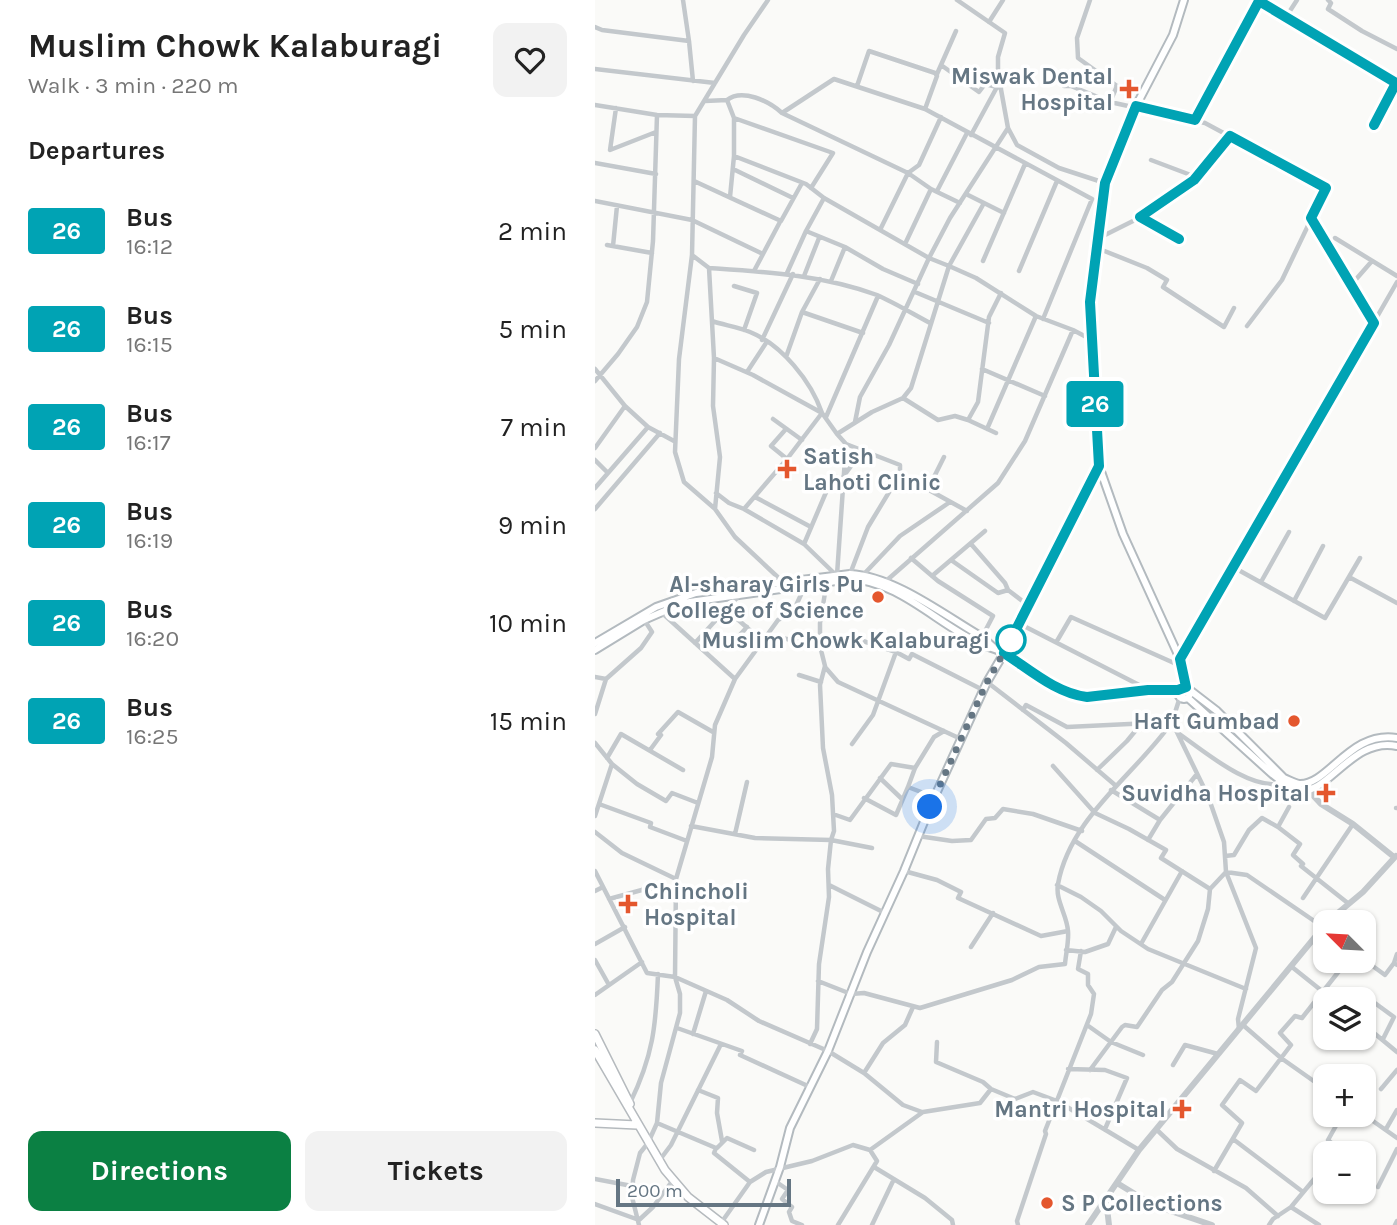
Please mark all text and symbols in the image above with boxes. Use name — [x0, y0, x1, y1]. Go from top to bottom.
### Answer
button: heart — [493, 23, 567, 97]
text: Muslim Chowk Kalaburagi — [28, 27, 442, 65]
place label: Miswak Dental Hospital — [951, 63, 1113, 116]
text: Walk · 3 min · 220 m — [28, 72, 239, 99]
marker: Miswak Dental Hospital — [1119, 79, 1139, 99]
text: Departures — [28, 135, 165, 166]
text: Bus — [126, 202, 173, 233]
text: 2 min — [498, 216, 567, 247]
text: 26 — [52, 217, 81, 245]
text: 16:12 — [126, 233, 173, 260]
text: Bus — [126, 300, 173, 331]
text: 5 min — [498, 314, 567, 345]
text: 26 — [52, 315, 81, 343]
text: 16:15 — [126, 331, 173, 358]
line badge: 26 — [1063, 381, 1127, 427]
text: 26 — [1080, 390, 1110, 418]
text: Bus — [126, 398, 173, 429]
text: 7 min — [501, 412, 567, 443]
text: 26 — [52, 413, 81, 441]
text: 16:17 — [126, 429, 170, 456]
place label: Satish Lahoti Clinic — [803, 443, 941, 496]
marker: Satish Lahoti Clinic — [777, 459, 797, 479]
text: Bus — [126, 496, 173, 527]
text: 9 min — [498, 510, 567, 541]
text: 26 — [52, 511, 81, 539]
text: 16:19 — [126, 527, 173, 554]
place label: Al-sharay Girls Pu College of Science — [666, 571, 864, 624]
marker: Al-sharay Girls Pu College of Science — [870, 589, 886, 605]
text: Bus — [126, 594, 173, 625]
text: 10 min — [489, 608, 567, 639]
text: 26 — [52, 609, 81, 637]
text: 16:20 — [126, 625, 179, 652]
marker: Muslim Chowk Kalaburagi — [996, 625, 1026, 655]
place label: Muslim Chowk Kalaburagi — [701, 627, 990, 654]
text: Bus — [126, 692, 173, 723]
text: 15 min — [490, 706, 567, 737]
text: 26 — [52, 707, 81, 735]
place label: Haft Gumbad — [1133, 708, 1280, 735]
marker: Haft Gumbad — [1286, 713, 1302, 729]
text: 16:25 — [126, 723, 178, 750]
place label: Suvidha Hospital — [1121, 780, 1310, 807]
marker: Suvidha Hospital — [1316, 783, 1336, 803]
your location — [912, 789, 947, 824]
place label: Chincholi Hospital — [644, 878, 749, 931]
marker: Chincholi Hospital — [618, 894, 638, 914]
north arrow — [1313, 910, 1375, 973]
map controls — [1313, 910, 1376, 1204]
button: layers — [1313, 987, 1376, 1050]
button: + — [1313, 1064, 1376, 1127]
place label: Mantri Hospital — [994, 1096, 1166, 1123]
marker: Mantri Hospital — [1172, 1099, 1192, 1119]
button: Directions — [28, 1131, 291, 1211]
button: Tickets — [305, 1131, 567, 1211]
button: − — [1313, 1141, 1376, 1204]
scale bar — [616, 1176, 791, 1208]
text: 200 m — [627, 1180, 683, 1202]
place label: S P Collections — [1061, 1190, 1223, 1217]
marker: S P Collections — [1039, 1195, 1055, 1211]

